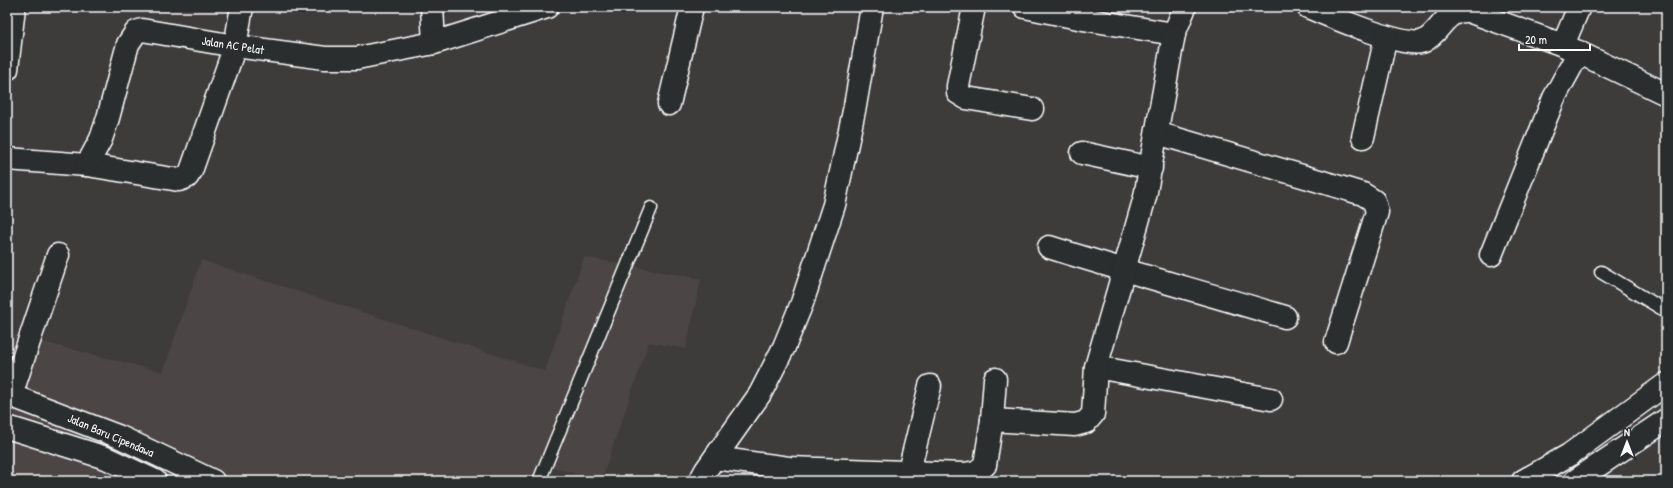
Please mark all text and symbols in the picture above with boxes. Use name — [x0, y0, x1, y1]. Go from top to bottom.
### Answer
scale bar — [1519, 26, 1590, 52]
text: 20 m — [1525, 31, 1547, 48]
street label: Jalan AC Pelat — [201, 32, 266, 58]
street label: Jalan Baru Cipendawa — [65, 409, 157, 461]
north arrow — [1607, 422, 1647, 462]
text: N — [1624, 425, 1630, 439]

